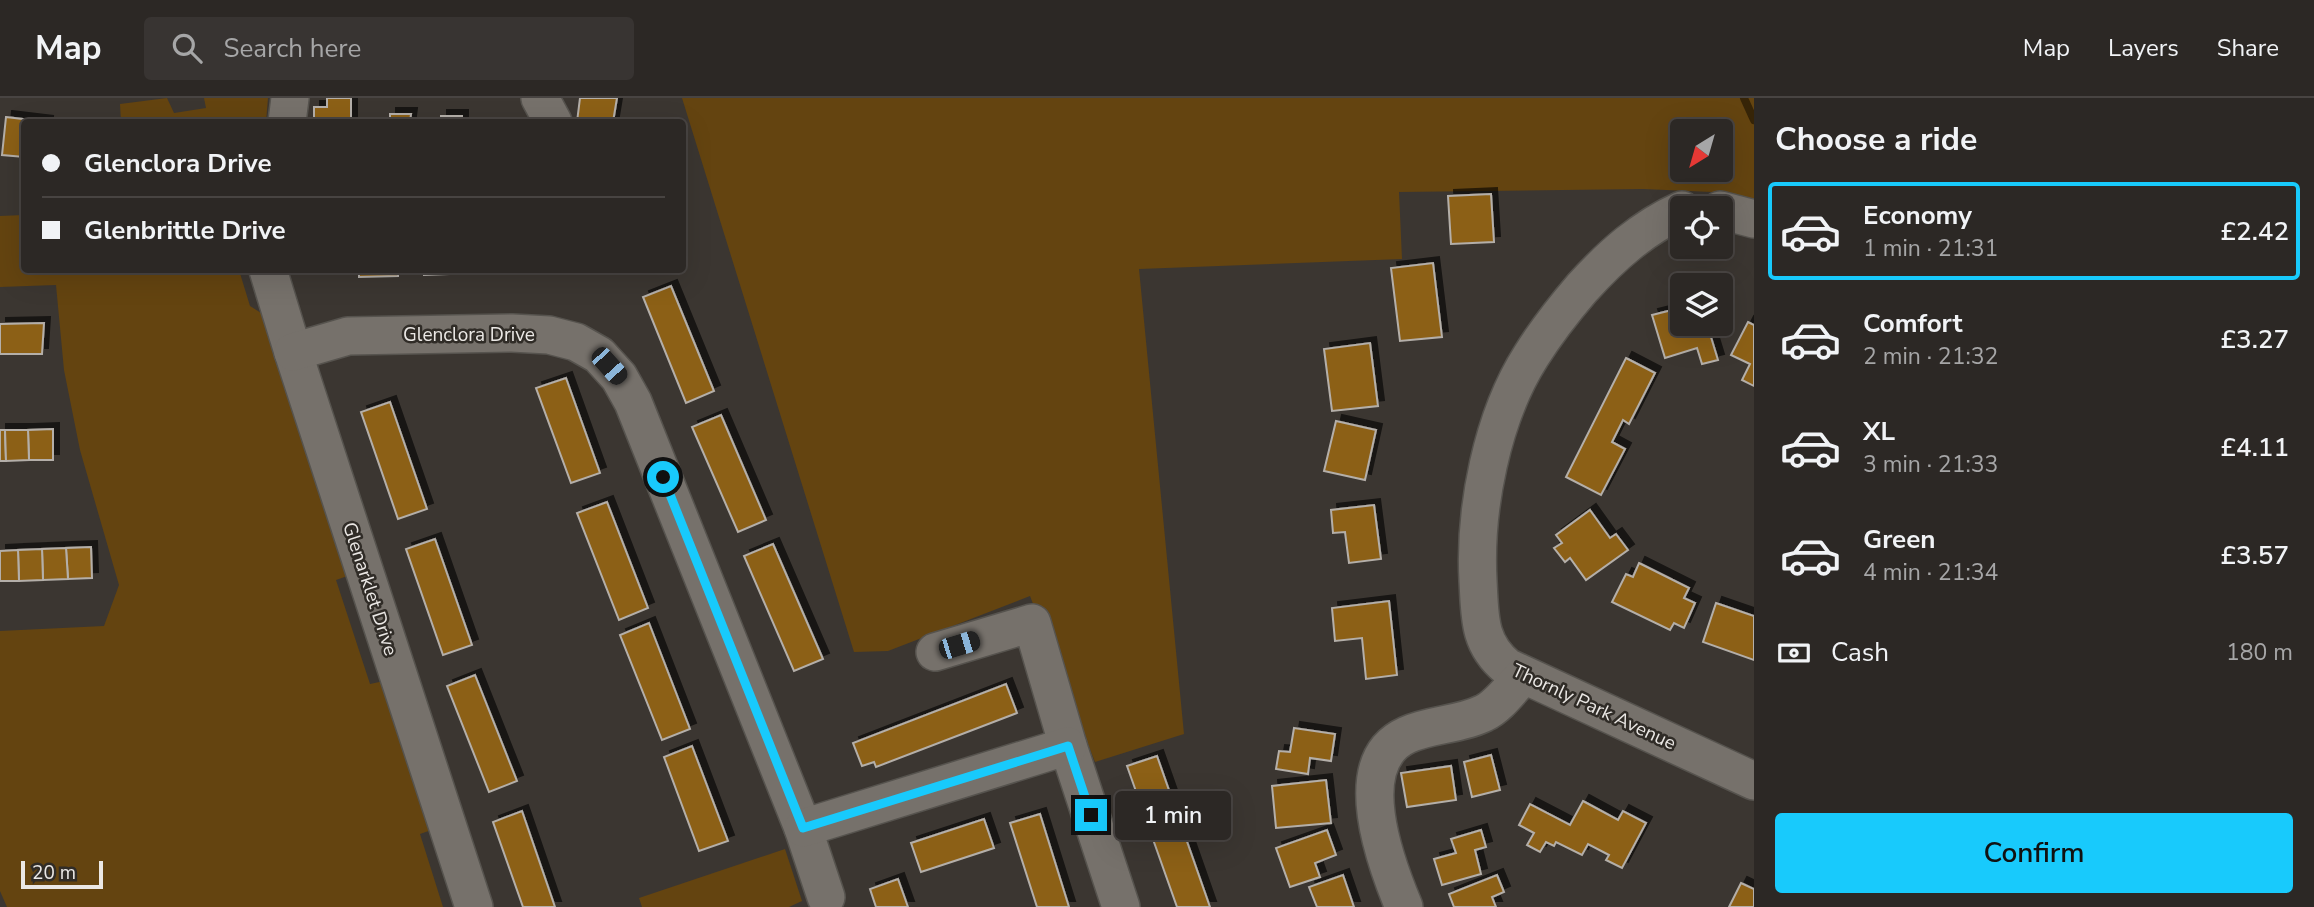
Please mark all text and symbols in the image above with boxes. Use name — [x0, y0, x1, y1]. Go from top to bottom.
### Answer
search box — [144, 17, 634, 80]
text: Map — [35, 26, 102, 71]
icon: search — [168, 29, 206, 67]
text: Search here — [224, 31, 361, 66]
text: Map — [2023, 32, 2070, 64]
text: Layers — [2108, 32, 2179, 64]
text: Share — [2217, 32, 2279, 64]
text: Choose a ride — [1775, 118, 1977, 161]
north arrow — [1670, 119, 1732, 182]
map controls — [1670, 119, 1733, 336]
text: Glenclora Drive — [84, 146, 272, 181]
button: locate — [1670, 196, 1733, 259]
text: Economy — [1863, 198, 1972, 233]
icon: car — [1779, 200, 1842, 263]
text: Glenbrittle Drive — [84, 213, 286, 248]
text: £2.42 — [2220, 214, 2289, 249]
text: 1 min · 21:31 — [1863, 233, 1998, 264]
button: layers — [1670, 273, 1733, 336]
text: Comfort — [1863, 306, 1963, 341]
icon: car — [1779, 308, 1842, 371]
street label: Glenclora Drive — [403, 322, 535, 348]
text: £3.27 — [2220, 322, 2289, 357]
text: 2 min · 21:32 — [1863, 341, 1998, 372]
car — [588, 343, 631, 389]
text: XL — [1863, 414, 1895, 449]
icon: car — [1779, 416, 1842, 479]
text: £4.11 — [2220, 430, 2289, 465]
text: 3 min · 21:33 — [1863, 449, 1998, 480]
route start — [647, 461, 679, 493]
street label: Glenarklet Drive — [336, 519, 404, 659]
text: Green — [1863, 522, 1936, 557]
icon: car — [1779, 524, 1842, 587]
text: £3.57 — [2220, 538, 2289, 573]
text: 4 min · 21:34 — [1863, 557, 1998, 588]
car — [936, 629, 983, 661]
icon: cash — [1775, 634, 1813, 672]
text: Cash — [1831, 635, 1889, 670]
text: 180 m — [2226, 637, 2293, 668]
street label: Thornly Park Avenue — [1508, 658, 1680, 756]
callout: 1 min — [1116, 790, 1231, 840]
route end — [1075, 799, 1107, 831]
text: 1 min — [1144, 800, 1202, 831]
button: Confirm — [1775, 813, 2293, 893]
scale bar — [21, 858, 103, 890]
text: 20 m — [32, 860, 76, 886]

